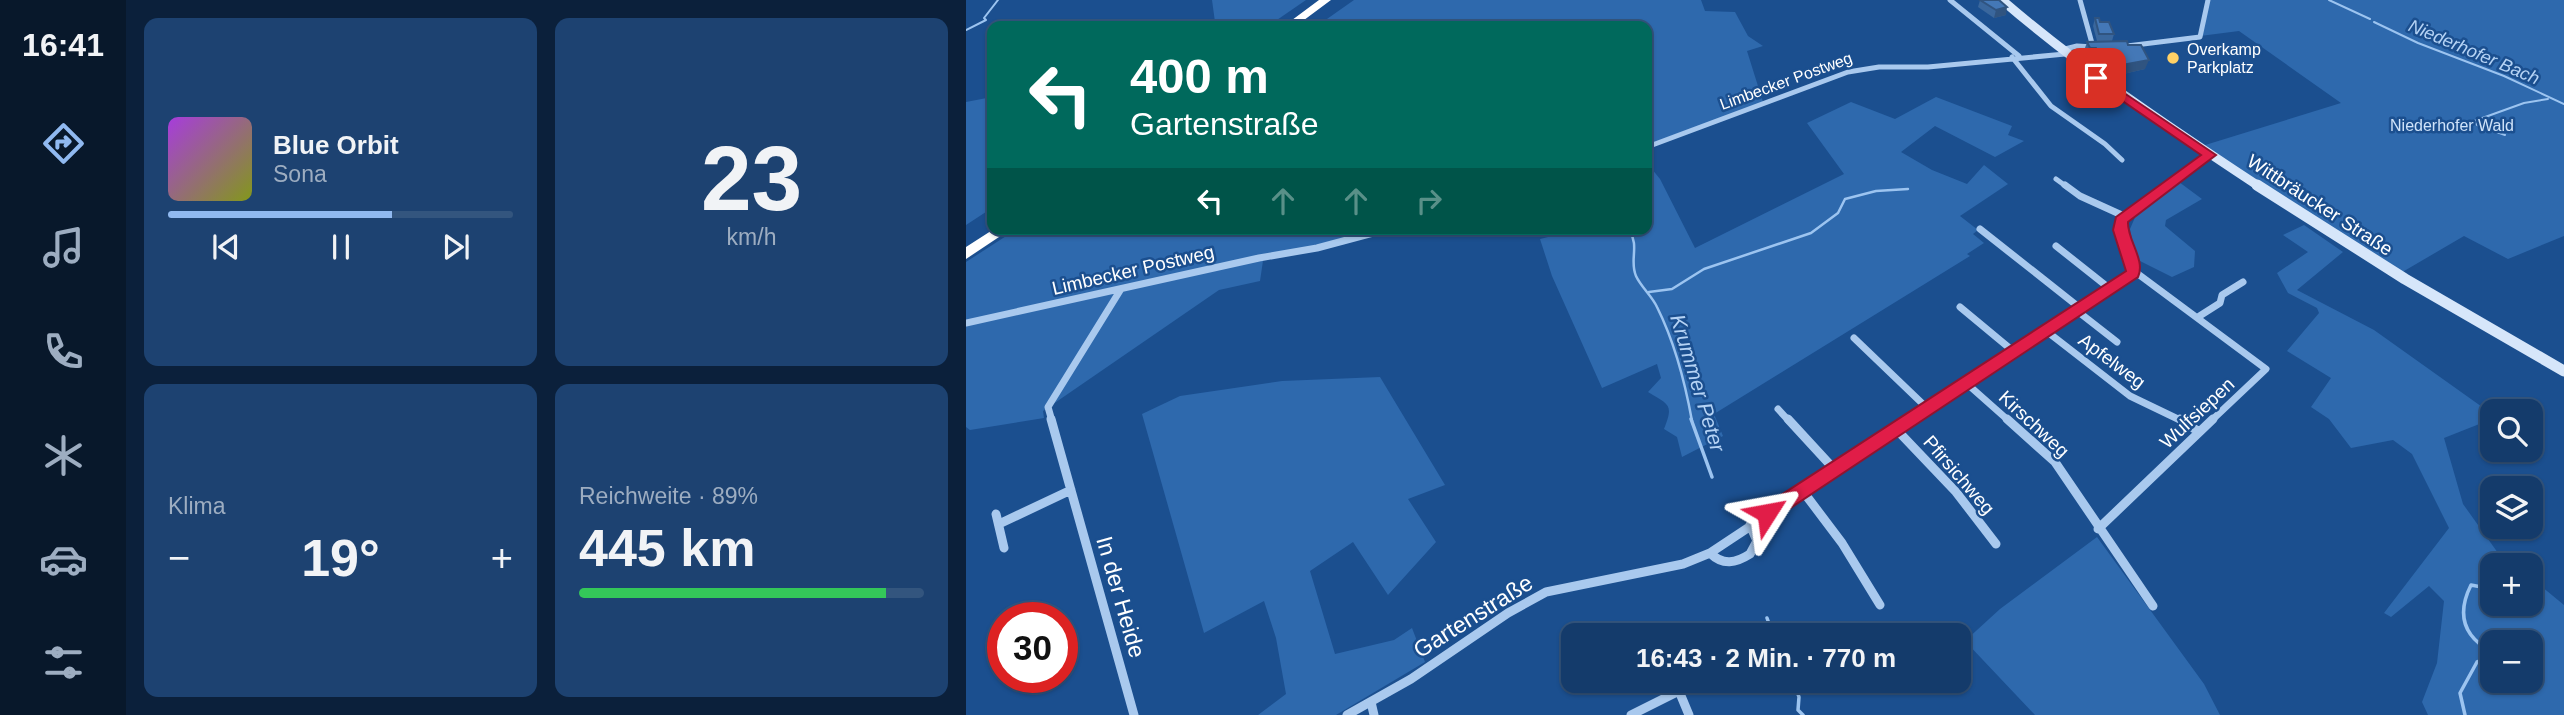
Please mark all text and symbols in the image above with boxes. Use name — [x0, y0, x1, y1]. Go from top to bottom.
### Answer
water label: Niederhofer Bach — [2406, 15, 2542, 89]
text: 16:41 — [22, 27, 104, 63]
place label: Overkamp Parkplatz — [2187, 41, 2261, 76]
pin — [2066, 48, 2126, 108]
icon: left — [1015, 49, 1106, 140]
text: 400 m — [1130, 49, 1269, 103]
street label: Limbecker Postweg — [1717, 49, 1855, 113]
marker: Overkamp Parkplatz — [2165, 50, 2181, 66]
icon: arrive — [2077, 59, 2115, 97]
text: Gartenstraße — [1130, 106, 1319, 142]
park label: Niederhofer Wald — [2390, 117, 2514, 134]
icon: directions — [39, 119, 88, 168]
text: 23 — [701, 128, 802, 229]
text: Blue Orbit — [273, 130, 399, 160]
street label: Wittbräucker Straße — [2243, 150, 2397, 260]
text: Sona — [273, 161, 327, 187]
icon: left — [1191, 182, 1229, 220]
icon: ahead — [1264, 182, 1302, 220]
icon: ahead — [1337, 182, 1375, 220]
icon: right — [1410, 182, 1448, 220]
icon: music — [39, 223, 88, 272]
text: km/h — [727, 224, 776, 250]
icon: previous — [207, 228, 245, 266]
icon: pause — [322, 228, 360, 266]
icon: next — [437, 228, 475, 266]
street label: Limbecker Postweg — [1050, 241, 1216, 299]
water label: Krummer Peter — [1666, 312, 1730, 455]
icon: phone — [39, 327, 88, 376]
street label: Apfelweg — [2074, 329, 2150, 393]
street label: Wulfsiepen — [2156, 373, 2238, 453]
street label: Kirschweg — [1995, 386, 2073, 462]
map controls — [2480, 399, 2543, 693]
button: search — [2480, 399, 2543, 462]
icon: climate — [39, 431, 88, 480]
street label: Pfirsichweg — [1919, 431, 1999, 519]
position arrow — [1730, 476, 1804, 550]
button: layers — [2480, 476, 2543, 539]
text: Reichweite · 89% — [579, 483, 758, 509]
text: Klima — [168, 493, 226, 519]
text: 445 km — [579, 519, 755, 577]
text: 19° — [301, 529, 380, 587]
street label: In der Heide — [1091, 533, 1151, 661]
icon: car — [39, 535, 88, 584]
text: − — [168, 537, 190, 579]
text: + — [491, 537, 513, 579]
button: + — [2480, 553, 2543, 616]
street label: Gartenstraße — [1409, 569, 1537, 663]
speed limit sign: 30 — [987, 602, 1078, 693]
button: − — [2480, 630, 2543, 693]
icon: filters — [39, 638, 88, 687]
text: 16:43 · 2 Min. · 770 m — [1636, 643, 1896, 673]

